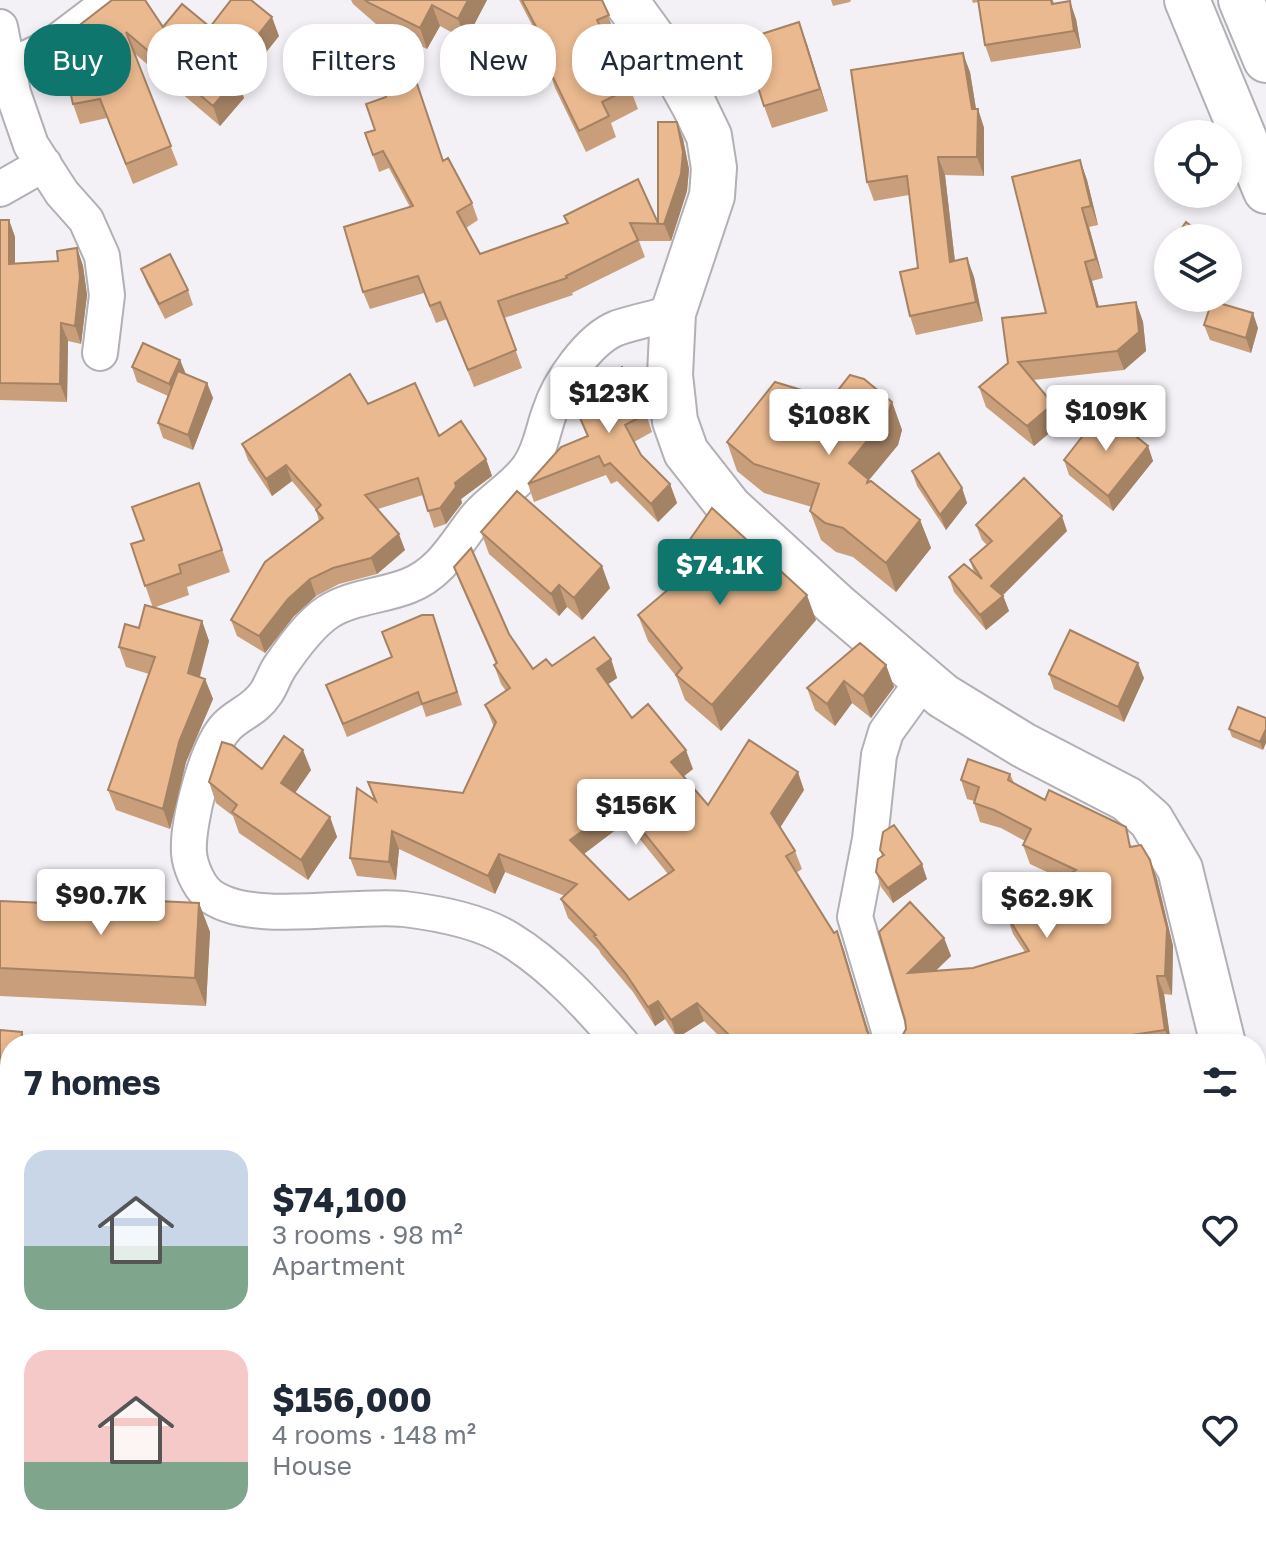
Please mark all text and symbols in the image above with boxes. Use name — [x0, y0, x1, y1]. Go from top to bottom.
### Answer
chip: Buy — [24, 24, 131, 96]
chip: Rent — [147, 24, 267, 96]
chip: Filters — [283, 24, 424, 96]
chip: New — [440, 24, 556, 96]
chip: Apartment — [572, 24, 772, 96]
map controls — [1154, 120, 1242, 312]
button: locate — [1154, 120, 1242, 208]
button: layers — [1154, 224, 1242, 312]
pin: $123K — [553, 367, 665, 435]
text: $123K — [568, 377, 650, 408]
pin: $109K — [1050, 385, 1162, 453]
pin: $108K — [773, 389, 885, 457]
text: $109K — [1064, 395, 1148, 426]
text: $108K — [787, 399, 871, 430]
pin: $74.1K — [655, 539, 785, 607]
text: $74.1K — [676, 549, 764, 580]
pin: $156K — [580, 779, 692, 847]
text: $156K — [595, 789, 677, 820]
pin: $90.7K — [36, 869, 166, 937]
pin: $62.9K — [982, 872, 1112, 940]
text: $90.7K — [55, 879, 147, 910]
text: $62.9K — [1000, 882, 1094, 913]
icon: filters — [1198, 1060, 1242, 1104]
text: 7 homes — [24, 1062, 161, 1102]
text: $74,100 — [272, 1179, 407, 1219]
icon: home — [88, 1182, 184, 1278]
icon: heart — [1198, 1208, 1242, 1252]
text: 3 rooms · 98 m² — [272, 1219, 463, 1250]
text: Apartment — [272, 1250, 405, 1281]
text: $156,000 — [272, 1379, 432, 1419]
icon: home — [88, 1382, 184, 1478]
icon: heart — [1198, 1408, 1242, 1452]
text: 4 rooms · 148 m² — [272, 1419, 476, 1450]
text: House — [272, 1450, 352, 1481]

